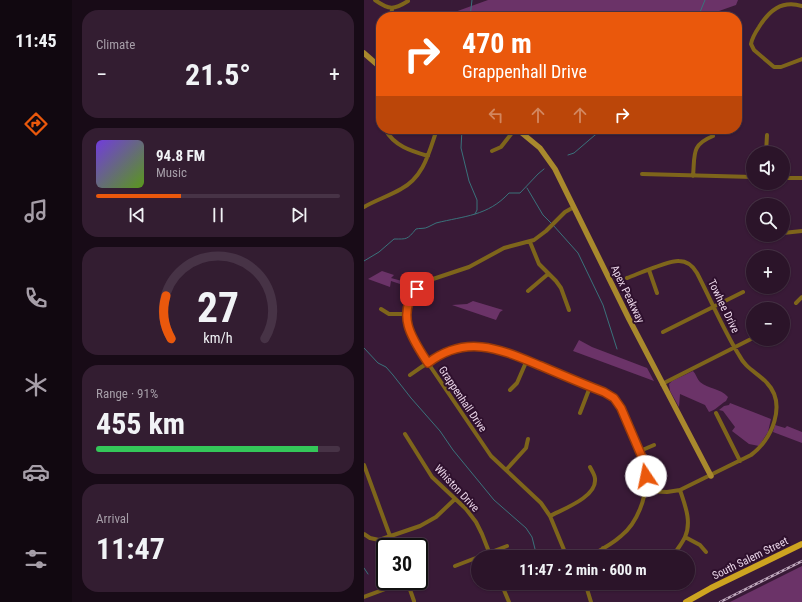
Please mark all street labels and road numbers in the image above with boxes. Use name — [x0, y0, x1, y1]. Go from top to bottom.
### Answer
street label: Apex Peakway — [608, 263, 647, 326]
street label: Towhee Drive — [705, 277, 742, 335]
street label: Grappenhall Drive — [436, 364, 489, 435]
street label: Whiston Drive — [432, 462, 482, 515]
street label: South Salem Street — [710, 534, 790, 582]

